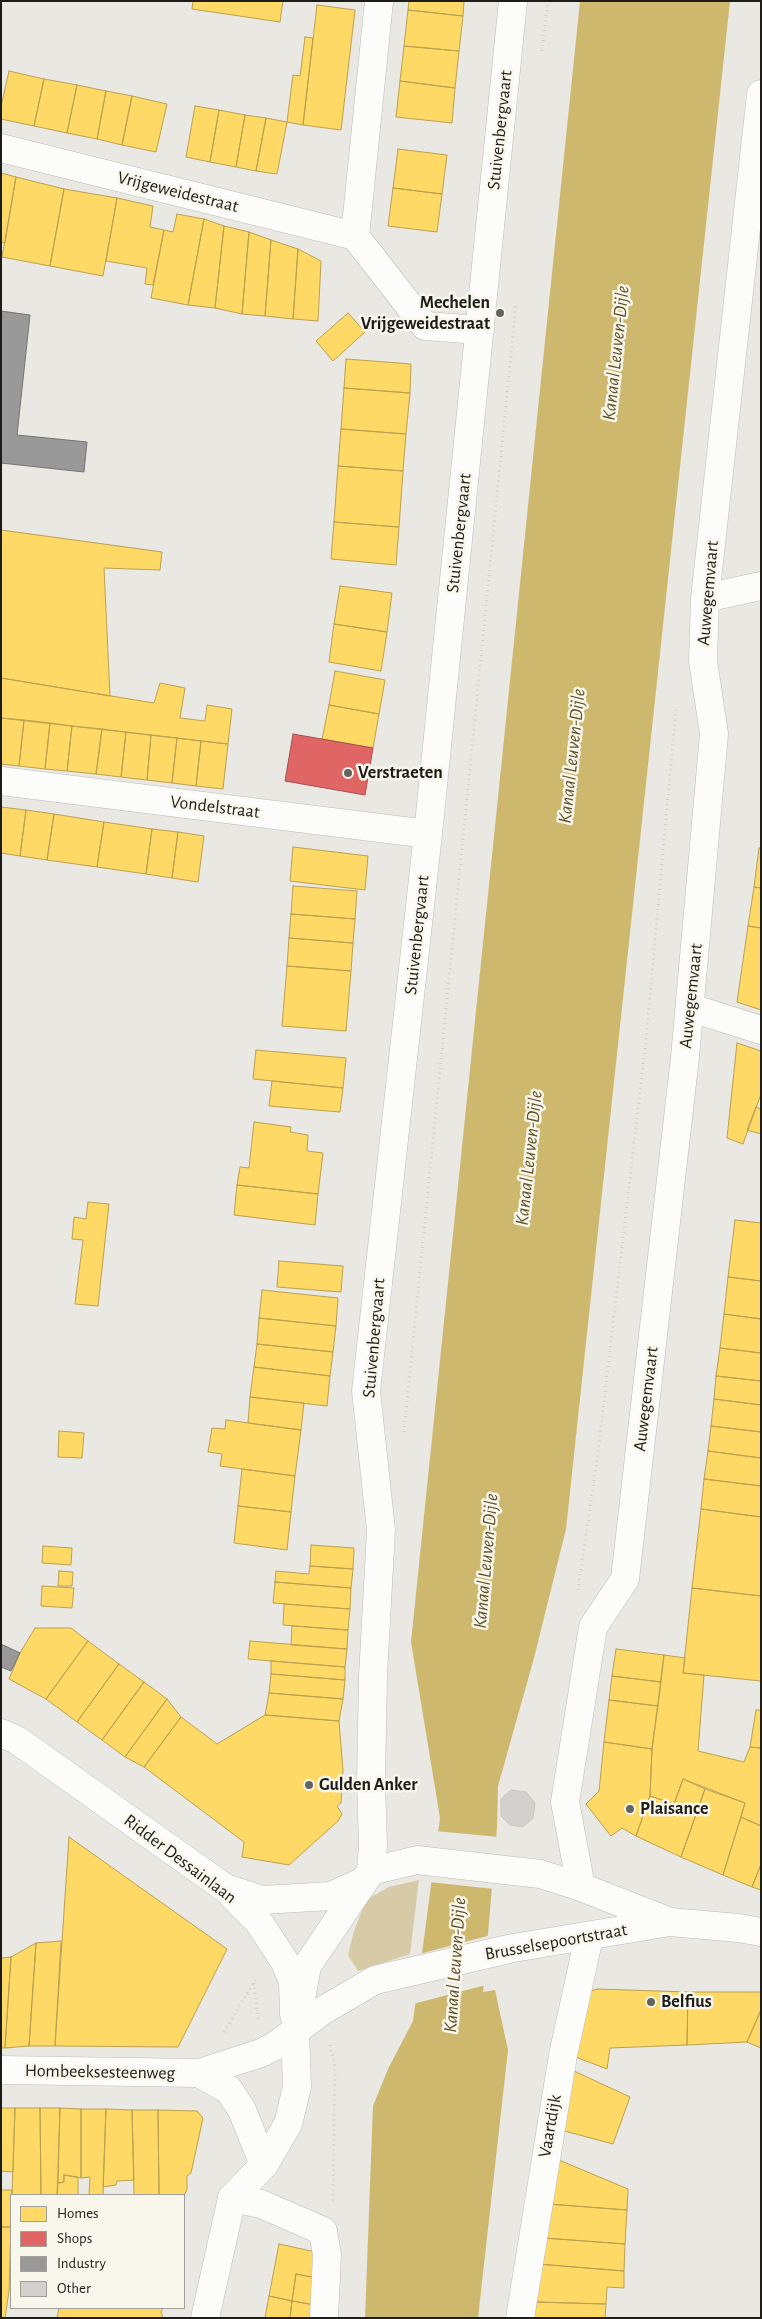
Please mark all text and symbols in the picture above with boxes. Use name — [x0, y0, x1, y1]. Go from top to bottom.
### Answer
street label: Stuivenbergvaart — [483, 69, 517, 191]
street label: Vrijgeweidestraat — [115, 167, 241, 217]
water label: Kanaal Leuven-Dijle — [598, 285, 634, 421]
place label: Mechelen Vrijgeweidestraat — [361, 292, 490, 334]
marker: Mechelen Vrijgeweidestraat — [494, 307, 506, 319]
street label: Stuivenbergvaart — [442, 472, 476, 594]
street label: Auwegemvaart — [693, 540, 723, 646]
water label: Kanaal Leuven-Dijle — [554, 688, 590, 824]
place label: Verstraeten — [358, 762, 443, 784]
marker: Verstraeten — [342, 767, 354, 779]
street label: Vondelstraat — [169, 791, 261, 823]
street label: Stuivenbergvaart — [400, 874, 434, 996]
street label: Auwegemvaart — [675, 942, 707, 1050]
water label: Kanaal Leuven-Dijle — [511, 1090, 547, 1226]
street label: Stuivenbergvaart — [358, 1277, 390, 1399]
street label: Auwegemvaart — [629, 1345, 663, 1453]
water label: Kanaal Leuven-Dijle — [469, 1493, 503, 1629]
place label: Gulden Anker — [319, 1774, 417, 1796]
marker: Gulden Anker — [303, 1779, 315, 1791]
place label: Plaisance — [640, 1798, 708, 1820]
marker: Plaisance — [624, 1803, 636, 1815]
street label: Ridder Dessainlaan — [119, 1810, 241, 1908]
water label: Kanaal Leuven-Dijle — [439, 1897, 471, 2033]
street label: Brusselsepoortstraat — [483, 1919, 629, 1965]
place label: Belfius — [661, 1991, 712, 2013]
marker: Belfius — [645, 1996, 657, 2008]
street label: Hombeeksesteenweg — [25, 2060, 175, 2084]
street label: Vaartdijk — [534, 2093, 566, 2159]
legend — [10, 2194, 185, 2309]
text: Homes — [57, 2206, 99, 2221]
text: Shops — [57, 2231, 92, 2246]
text: Industry — [57, 2256, 106, 2271]
text: Other — [57, 2281, 91, 2296]

